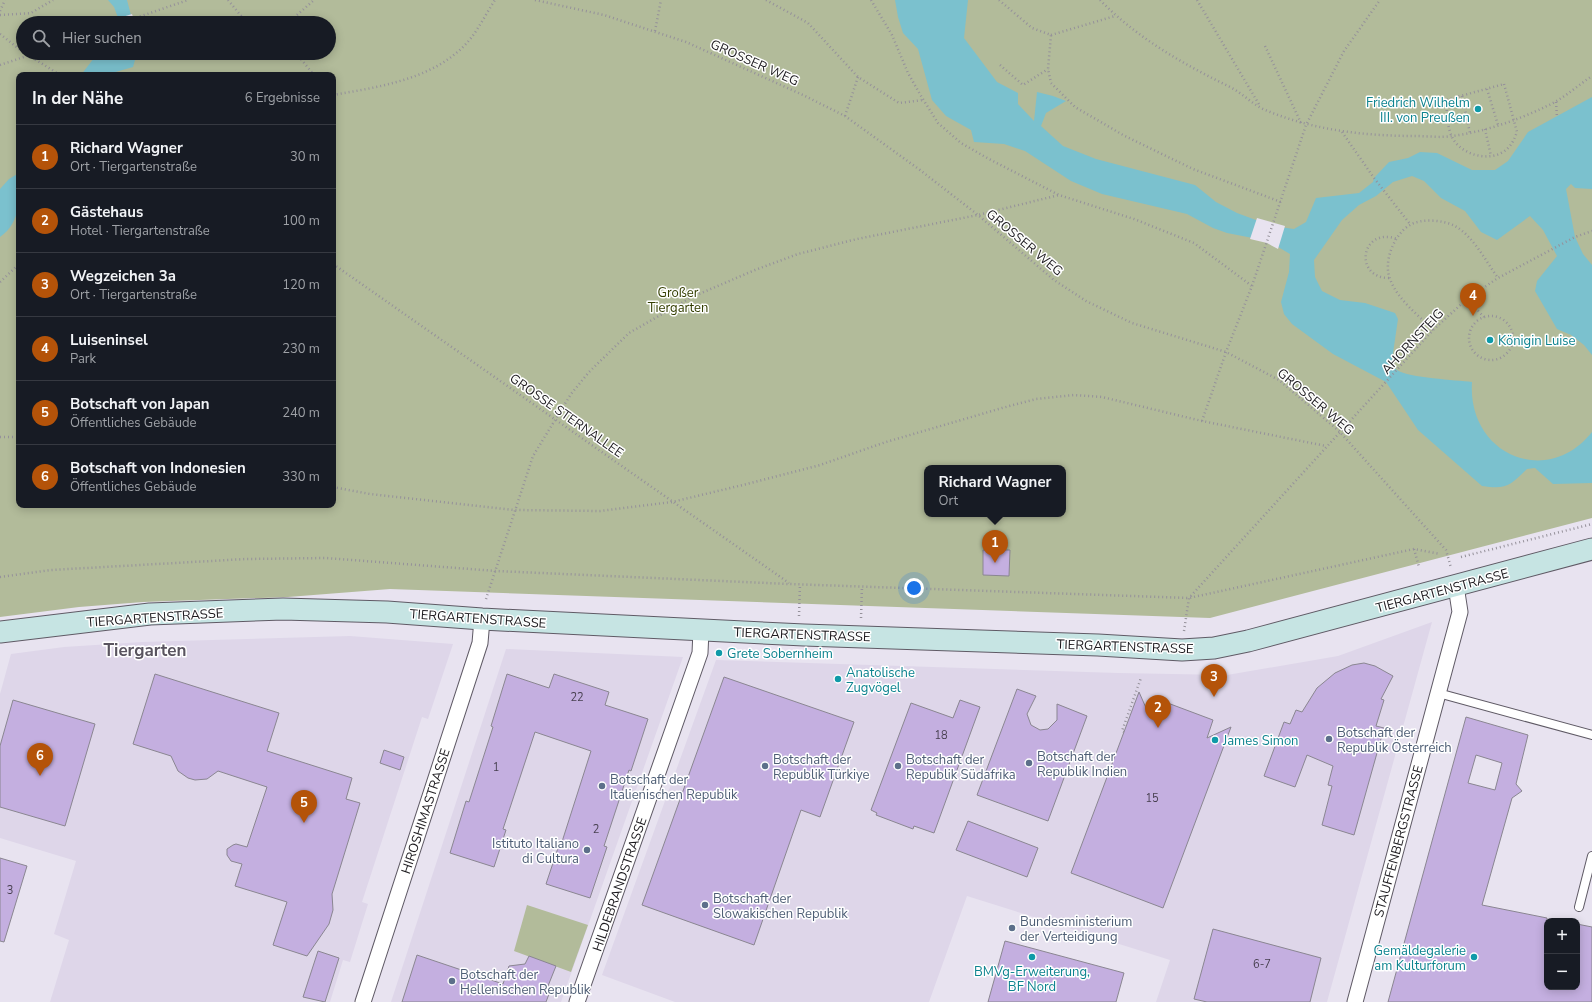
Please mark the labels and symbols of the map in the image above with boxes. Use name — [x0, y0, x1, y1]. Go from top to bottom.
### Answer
street label: GROSSER WEG — [708, 35, 802, 90]
place label: Friedrich Wilhelm III. von Preußen — [1366, 94, 1470, 127]
marker: Friedrich Wilhelm III. von Preußen — [1473, 104, 1483, 114]
street label: GROSSER WEG — [982, 205, 1067, 280]
pin: 4 — [1460, 283, 1486, 316]
park label: Großer Tiergarten — [648, 284, 708, 317]
street label: AHORNSTEIG — [1378, 305, 1448, 378]
place label: Königin Luise — [1498, 332, 1575, 350]
marker: Königin Luise — [1485, 335, 1495, 345]
street label: GROSSER WEG — [1273, 364, 1358, 439]
street label: GROSSE STERNALLEE — [506, 370, 627, 462]
pin: 1 — [982, 530, 1008, 563]
street label: TIERGARTENSTRASSE — [1374, 565, 1511, 617]
your location — [904, 578, 924, 598]
street label: TIERGARTENSTRASSE — [86, 604, 224, 632]
street label: TIERGARTENSTRASSE — [409, 605, 547, 633]
street label: TIERGARTENSTRASSE — [733, 624, 871, 646]
street label: TIERGARTENSTRASSE — [1056, 636, 1194, 658]
district label: Tiergarten — [104, 639, 186, 662]
place label: Grete Sobernheim — [727, 645, 833, 663]
marker: Grete Sobernheim — [714, 648, 724, 658]
place label: Anatolische Zugvögel — [846, 664, 915, 697]
pin: 3 — [1201, 664, 1227, 697]
marker: Anatolische Zugvögel — [833, 674, 843, 684]
house number: 22 — [570, 690, 584, 705]
pin: 2 — [1145, 695, 1171, 728]
place label: Botschaft der Republik Österreich — [1337, 724, 1452, 757]
house number: 18 — [934, 728, 948, 743]
place label: James Simon — [1222, 732, 1299, 750]
marker: Botschaft der Republik Österreich — [1324, 734, 1334, 744]
marker: James Simon — [1210, 735, 1220, 745]
pin: 6 — [27, 743, 53, 776]
street label: HIROSHIMASTRASSE — [397, 746, 455, 876]
place label: Botschaft der Republik Indien — [1037, 748, 1127, 781]
place label: Botschaft der Republik Türkiye — [773, 751, 870, 784]
place label: Botschaft der Republik Südafrika — [906, 751, 1016, 784]
marker: Botschaft der Republik Indien — [1024, 758, 1034, 768]
house number: 1 — [493, 760, 499, 775]
marker: Botschaft der Republik Türkiye — [760, 761, 770, 771]
marker: Botschaft der Republik Südafrika — [893, 761, 903, 771]
street label: STAUFFENBERGSTRASSE — [1370, 763, 1428, 919]
place label: Botschaft der Italienischen Republik — [610, 771, 738, 804]
marker: Botschaft der Italienischen Republik — [597, 781, 607, 791]
pin: 5 — [291, 790, 317, 823]
house number: 15 — [1145, 791, 1159, 806]
street label: HILDEBRANDSTRASSE — [589, 815, 651, 954]
house number: 2 — [593, 822, 599, 837]
place label: Istituto Italiano di Cultura — [492, 835, 579, 868]
marker: Istituto Italiano di Cultura — [582, 845, 592, 855]
house number: 3 — [7, 883, 13, 898]
place label: Botschaft der Slowakischen Republik — [713, 890, 848, 923]
marker: Botschaft der Slowakischen Republik — [700, 900, 710, 910]
place label: Bundesministerium der Verteidigung — [1020, 913, 1132, 946]
marker: Bundesministerium der Verteidigung — [1007, 923, 1017, 933]
place label: Gemäldegalerie am Kulturforum — [1374, 942, 1466, 975]
marker: BMVg-Erweiterung, BF Nord — [1027, 952, 1037, 962]
marker: Gemäldegalerie am Kulturforum — [1469, 952, 1479, 962]
house number: 6-7 — [1253, 957, 1271, 972]
place label: BMVg-Erweiterung, BF Nord — [974, 963, 1090, 996]
place label: Botschaft der Hellenischen Republik — [460, 966, 591, 999]
marker: Botschaft der Hellenischen Republik — [447, 976, 457, 986]

